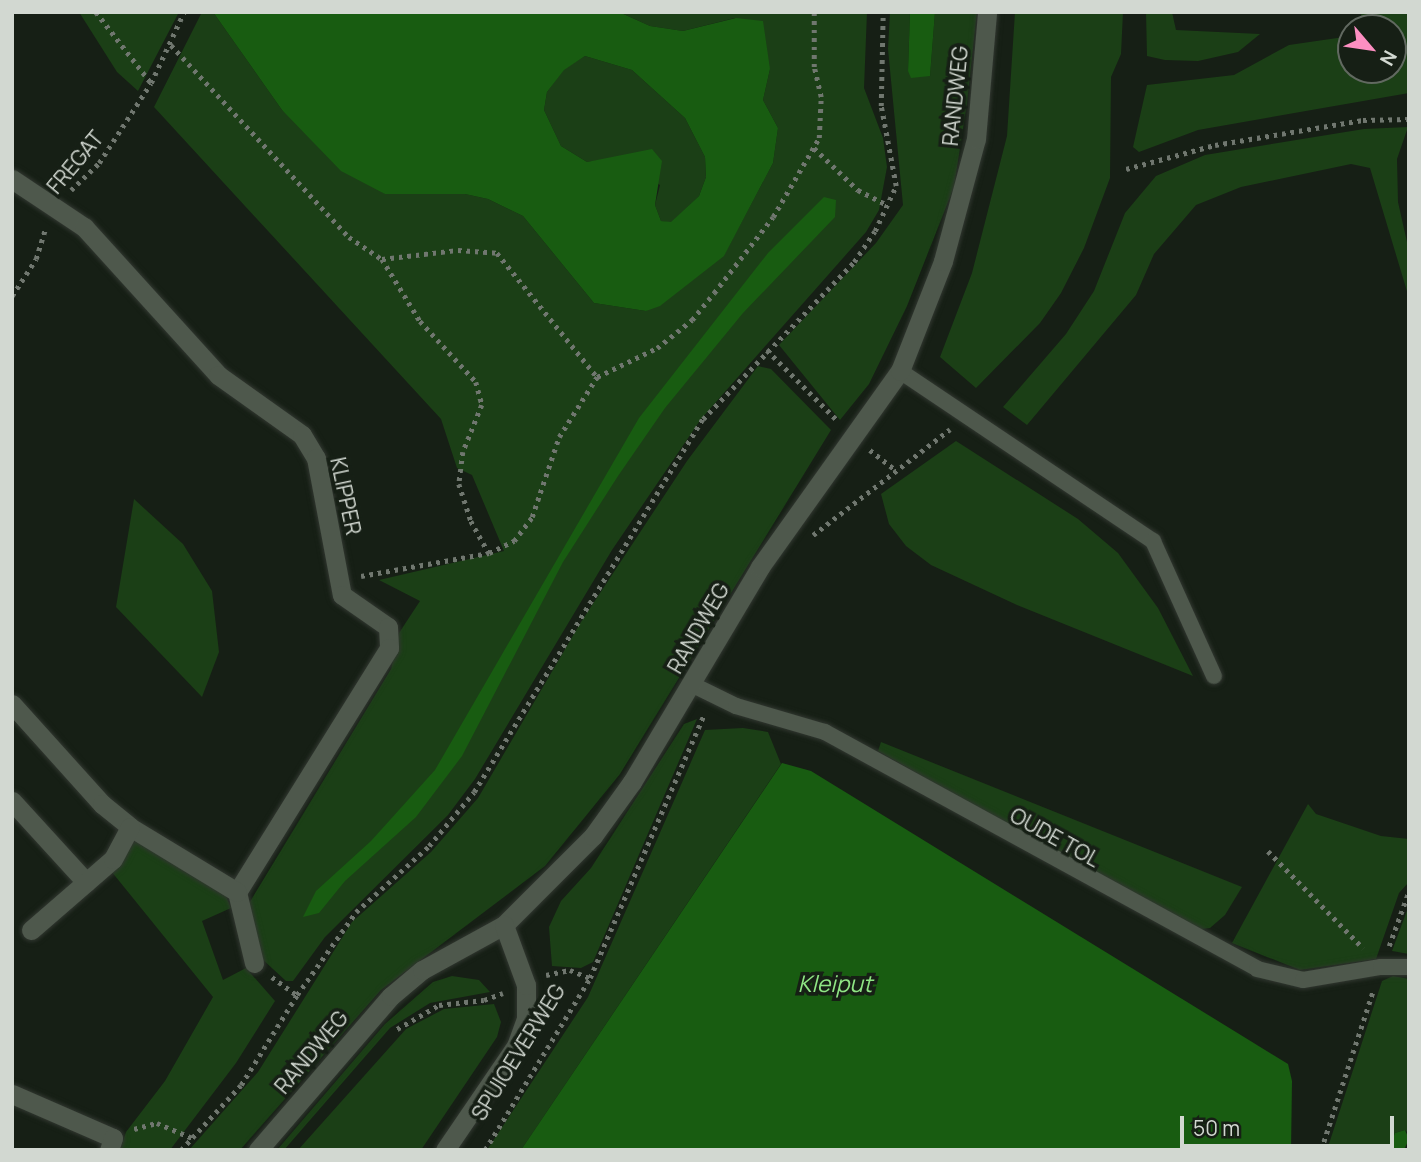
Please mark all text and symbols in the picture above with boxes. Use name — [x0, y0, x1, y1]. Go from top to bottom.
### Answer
north arrow — [1337, 14, 1407, 84]
street label: RANDWEG — [937, 45, 973, 147]
text: N — [1374, 46, 1403, 70]
street label: FREGAT — [42, 126, 108, 198]
street label: KLIPPER — [325, 455, 367, 537]
street label: RANDWEG — [662, 578, 734, 678]
street label: OUDE TOL — [1006, 802, 1104, 872]
water label: Kleiput — [798, 969, 872, 997]
street label: SPUIOEVERWEG — [466, 979, 570, 1125]
street label: RANDWEG — [269, 1006, 353, 1098]
scale bar — [1183, 1102, 1396, 1146]
text: 50 m — [1193, 1114, 1240, 1142]

